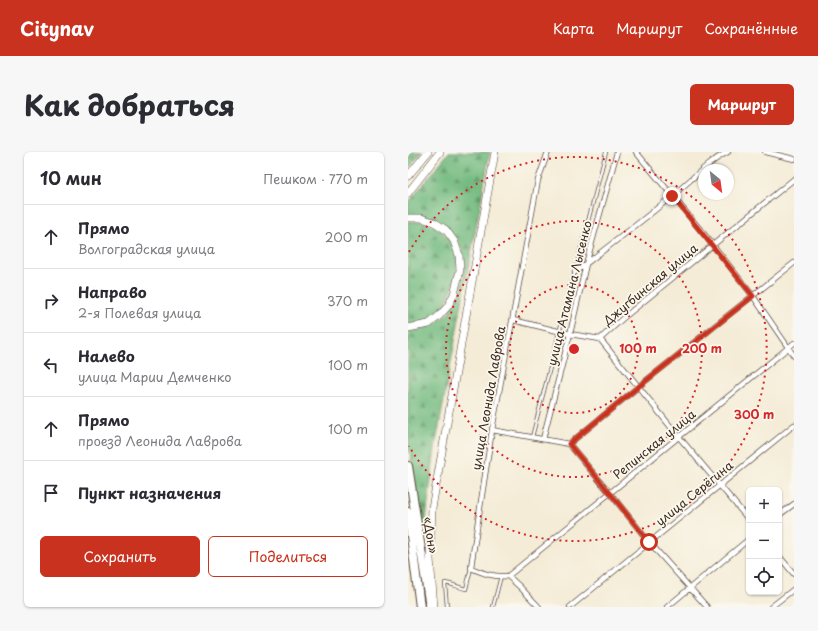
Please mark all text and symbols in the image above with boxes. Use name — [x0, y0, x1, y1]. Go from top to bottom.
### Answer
text: Citynav — [20, 14, 94, 42]
text: Карта — [553, 18, 594, 39]
text: Маршрут — [616, 18, 682, 39]
text: Сохранённые — [704, 18, 798, 39]
text: Как добраться — [24, 83, 235, 126]
button: Маршрут — [690, 84, 794, 125]
north arrow — [698, 164, 734, 200]
text: 10 мин — [40, 165, 102, 191]
text: Пешком · 770 m — [263, 169, 368, 188]
route end — [663, 187, 681, 205]
text: Прямо — [78, 216, 129, 239]
street label: улица Атамана Лысенко — [542, 218, 596, 367]
icon: ahead — [40, 226, 62, 248]
text: 200 m — [325, 227, 368, 246]
text: Волгоградская улица — [78, 239, 215, 258]
street label: Джугбинская улица — [598, 239, 702, 330]
text: Направо — [78, 280, 147, 303]
icon: right — [40, 290, 62, 312]
text: 370 m — [327, 291, 368, 310]
text: 2-я Полевая улица — [78, 303, 201, 322]
street label: улица Леонида Лаврова — [466, 324, 510, 471]
text: 100 m — [619, 339, 657, 357]
text: 200 m — [682, 339, 722, 357]
centre of rings — [567, 342, 581, 356]
text: Налево — [78, 344, 135, 367]
icon: left — [40, 354, 62, 376]
text: 100 m — [328, 355, 368, 374]
text: улица Марии Демченко — [78, 367, 232, 386]
street label: Репинская улица — [609, 405, 700, 483]
text: 300 m — [734, 405, 774, 423]
text: Прямо — [78, 408, 129, 431]
icon: ahead — [40, 418, 62, 440]
text: 100 m — [328, 419, 368, 438]
text: проезд Леонида Лаврова — [78, 431, 242, 450]
street label: улица Серёгина — [651, 456, 737, 530]
text: Пункт назначения — [78, 481, 221, 504]
icon: arrive — [40, 482, 62, 504]
map controls — [746, 487, 782, 595]
button: + — [746, 487, 782, 523]
street label: «Дон» — [419, 515, 443, 555]
button: − — [746, 523, 782, 559]
route start — [640, 533, 658, 551]
button: Сохранить — [40, 536, 200, 577]
button: Поделиться — [208, 536, 368, 577]
button: locate — [746, 559, 782, 595]

